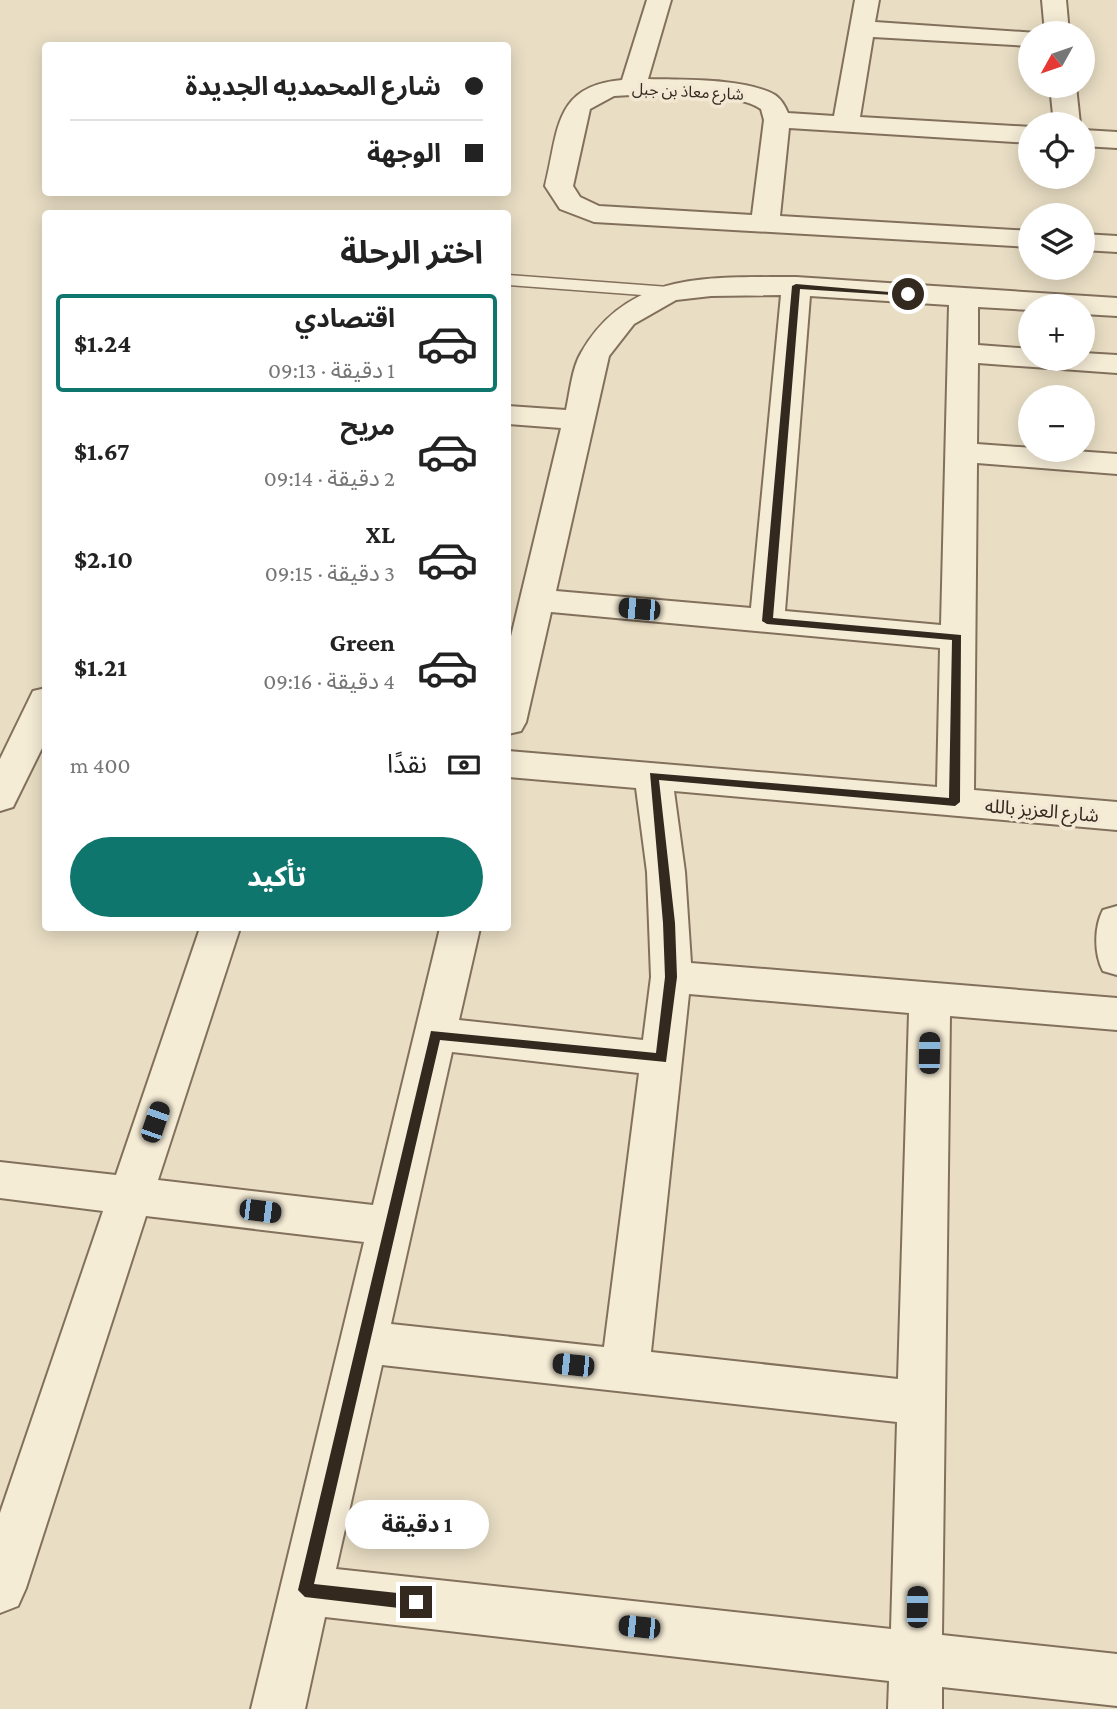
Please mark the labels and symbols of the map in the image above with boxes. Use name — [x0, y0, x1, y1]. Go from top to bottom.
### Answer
north arrow — [1018, 21, 1096, 98]
street label: شارع معاذ بن جبل — [631, 80, 744, 107]
route start — [892, 278, 924, 310]
car — [618, 597, 661, 621]
street label: شارع العزيز بالله — [984, 795, 1100, 829]
car — [919, 1032, 940, 1074]
car — [139, 1099, 172, 1145]
car — [238, 1198, 283, 1224]
car — [552, 1352, 595, 1378]
callout: 1 دقيقة — [344, 1500, 488, 1550]
route end — [400, 1586, 432, 1618]
car — [907, 1586, 928, 1628]
car — [618, 1614, 661, 1640]

